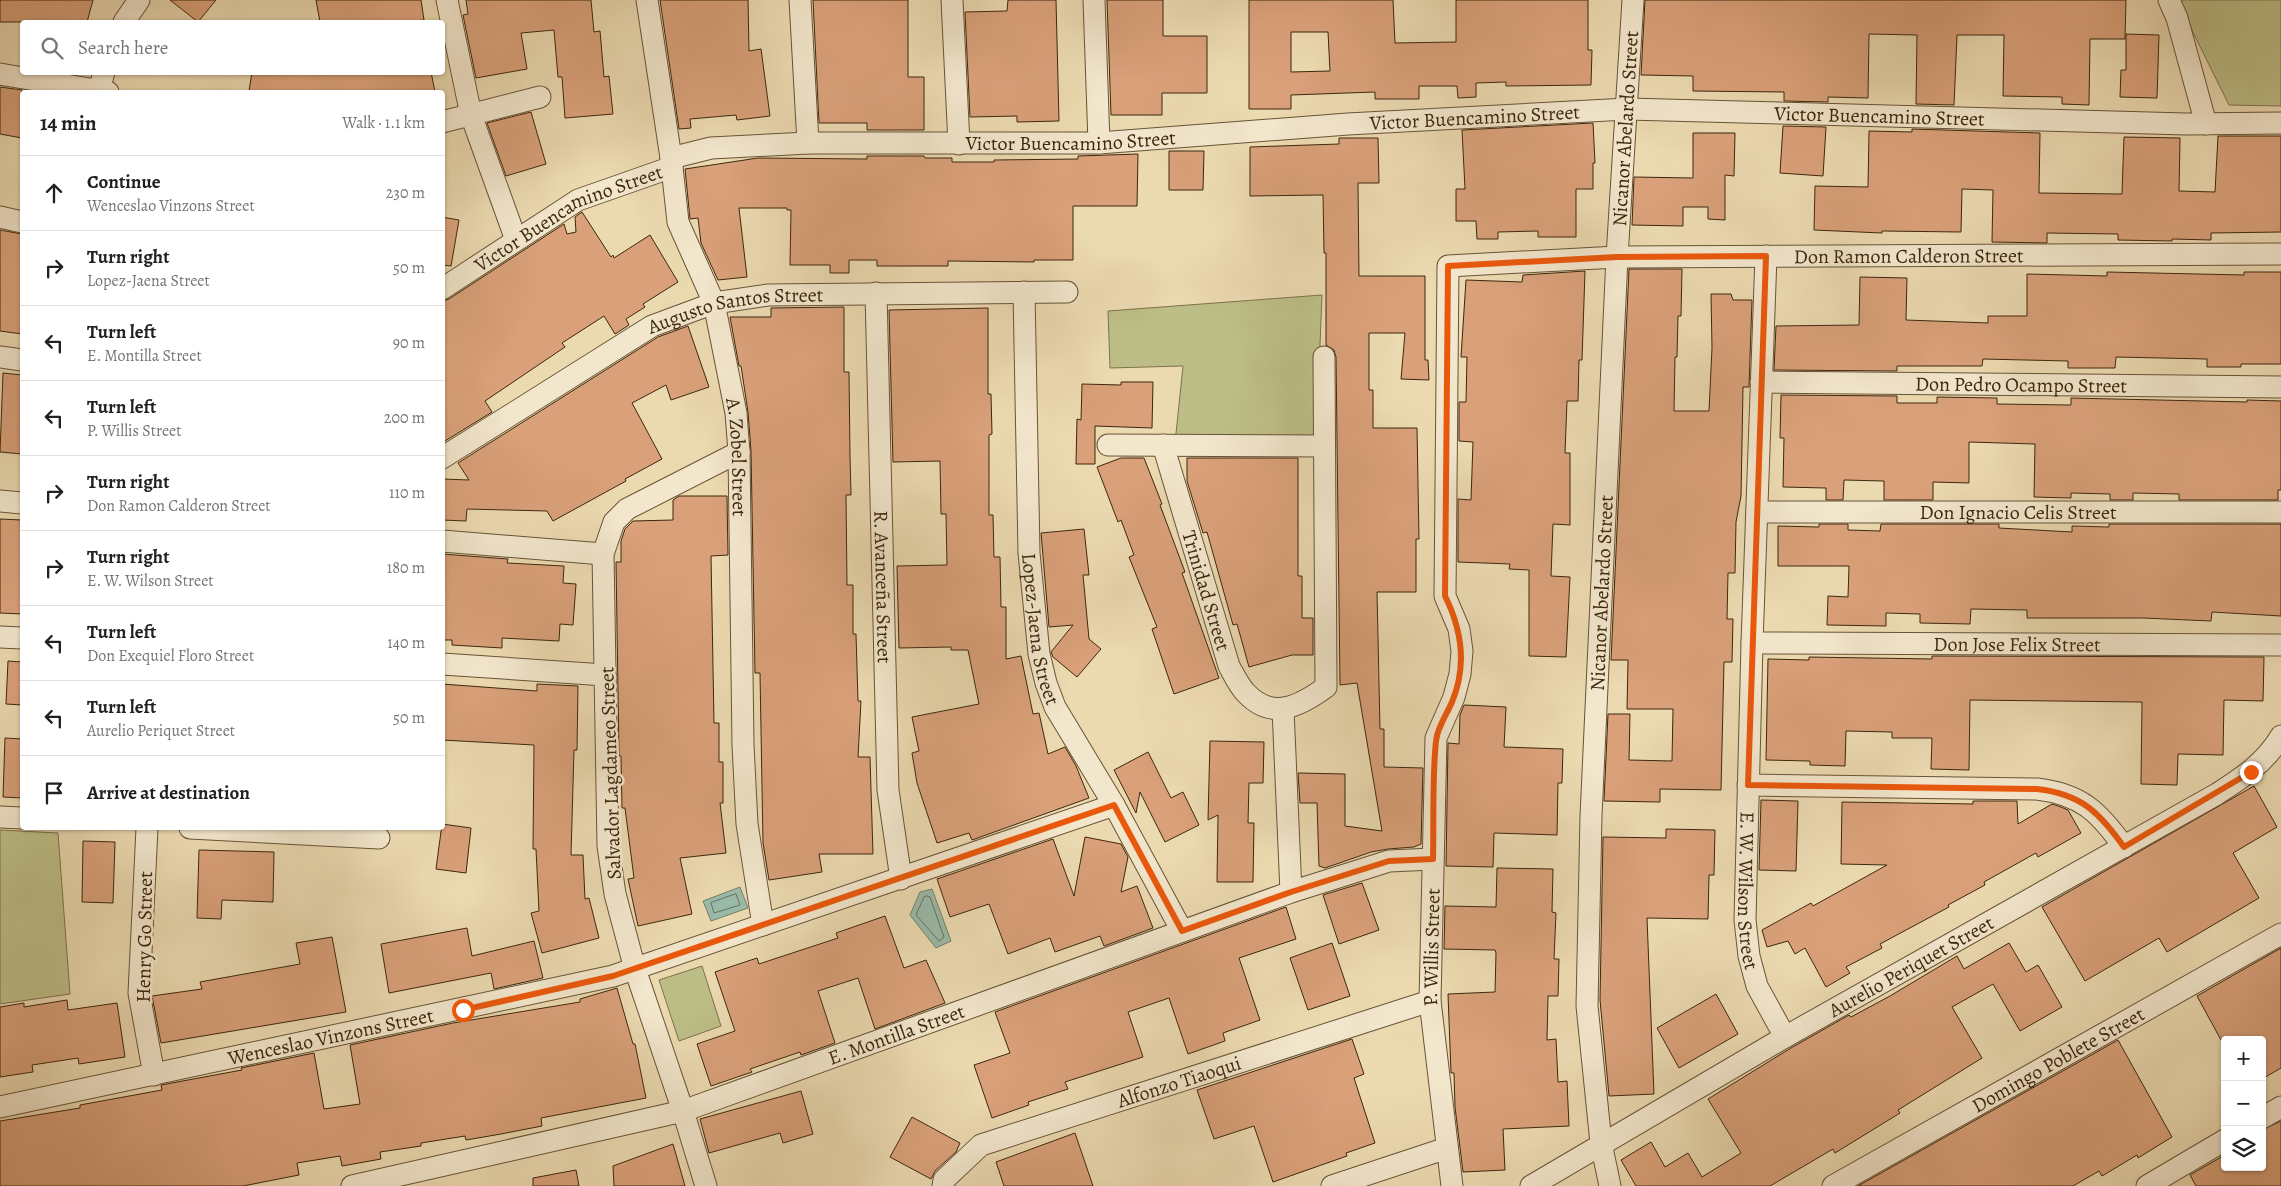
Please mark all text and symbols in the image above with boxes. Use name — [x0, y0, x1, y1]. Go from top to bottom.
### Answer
search box — [20, 20, 445, 75]
street label: Nicanor Abelardo Street — [1606, 30, 1645, 227]
icon: search — [38, 34, 66, 62]
text: Search here — [78, 35, 168, 61]
street label: Victor Buencamino Street — [1368, 99, 1581, 137]
street label: Victor Buencamino Street — [1773, 100, 1985, 133]
text: 14 min — [40, 109, 97, 137]
text: Walk · 1.1 km — [342, 112, 425, 134]
street label: Victor Buencamino Street — [964, 124, 1177, 157]
street label: Victor Buencamino Street — [468, 158, 667, 279]
text: Continue — [87, 169, 161, 195]
icon: ahead — [40, 179, 68, 207]
text: 230 m — [386, 182, 425, 204]
text: Wenceslao Vinzons Street — [87, 195, 255, 217]
street label: Don Ramon Calderon Street — [1794, 242, 2024, 270]
text: Turn right — [87, 244, 169, 270]
icon: right — [40, 254, 68, 282]
text: 50 m — [393, 257, 425, 279]
text: Lopez-Jaena Street — [87, 270, 210, 292]
street label: Augusto Santos Street — [643, 281, 824, 341]
text: Turn left — [87, 319, 156, 345]
icon: left — [40, 329, 68, 357]
text: 90 m — [393, 332, 425, 354]
text: E. Montilla Street — [87, 345, 202, 367]
street label: Don Pedro Ocampo Street — [1915, 370, 2128, 400]
text: Turn left — [87, 394, 156, 420]
street label: A. Zobel Street — [719, 394, 753, 517]
icon: left — [40, 404, 68, 432]
text: 200 m — [384, 407, 425, 429]
text: P. Willis Street — [87, 420, 182, 442]
text: Turn right — [87, 469, 169, 495]
icon: right — [40, 479, 68, 507]
text: 110 m — [389, 482, 425, 504]
street label: Nicanor Abelardo Street — [1584, 494, 1620, 691]
text: Don Ramon Calderon Street — [87, 495, 271, 517]
street label: Don Ignacio Celis Street — [1919, 499, 2117, 526]
street label: R. Avanceña Street — [867, 510, 898, 664]
street label: Trinidad Street — [1175, 527, 1237, 655]
text: Turn right — [87, 544, 169, 570]
street label: Lopez-Jaena Street — [1015, 552, 1066, 709]
icon: right — [40, 554, 68, 582]
text: 180 m — [387, 557, 425, 579]
text: E. W. Wilson Street — [87, 570, 214, 592]
text: Turn left — [87, 619, 156, 645]
icon: left — [40, 629, 68, 657]
street label: Don Jose Felix Street — [1933, 631, 2101, 658]
text: 140 m — [387, 632, 425, 654]
text: Don Exequiel Floro Street — [87, 645, 254, 667]
street label: Salvador Lagdameo Street — [593, 666, 628, 880]
text: Turn left — [87, 694, 156, 720]
icon: left — [40, 704, 68, 732]
text: 50 m — [393, 707, 425, 729]
text: Aurelio Periquet Street — [87, 720, 235, 742]
route end — [2240, 761, 2263, 784]
icon: arrive — [40, 779, 68, 807]
text: Arrive at destination — [87, 780, 250, 806]
street label: E. W. Wilson Street — [1731, 811, 1765, 973]
street label: Henry Go Street — [130, 871, 159, 1003]
street label: P. Willis Street — [1416, 888, 1447, 1008]
street label: Aurelio Periquet Street — [1823, 909, 1999, 1024]
street label: E. Montilla Street — [824, 998, 969, 1072]
route start — [452, 999, 475, 1022]
street label: Domingo Poblete Street — [1967, 1000, 2150, 1119]
street label: Wenceslao Vinzons Street — [224, 1002, 436, 1072]
map controls — [2221, 1036, 2266, 1171]
button: + — [2221, 1036, 2266, 1081]
street label: Alfonzo Tiaoqui — [1113, 1049, 1245, 1115]
button: − — [2221, 1081, 2266, 1126]
button: layers — [2221, 1126, 2266, 1171]

